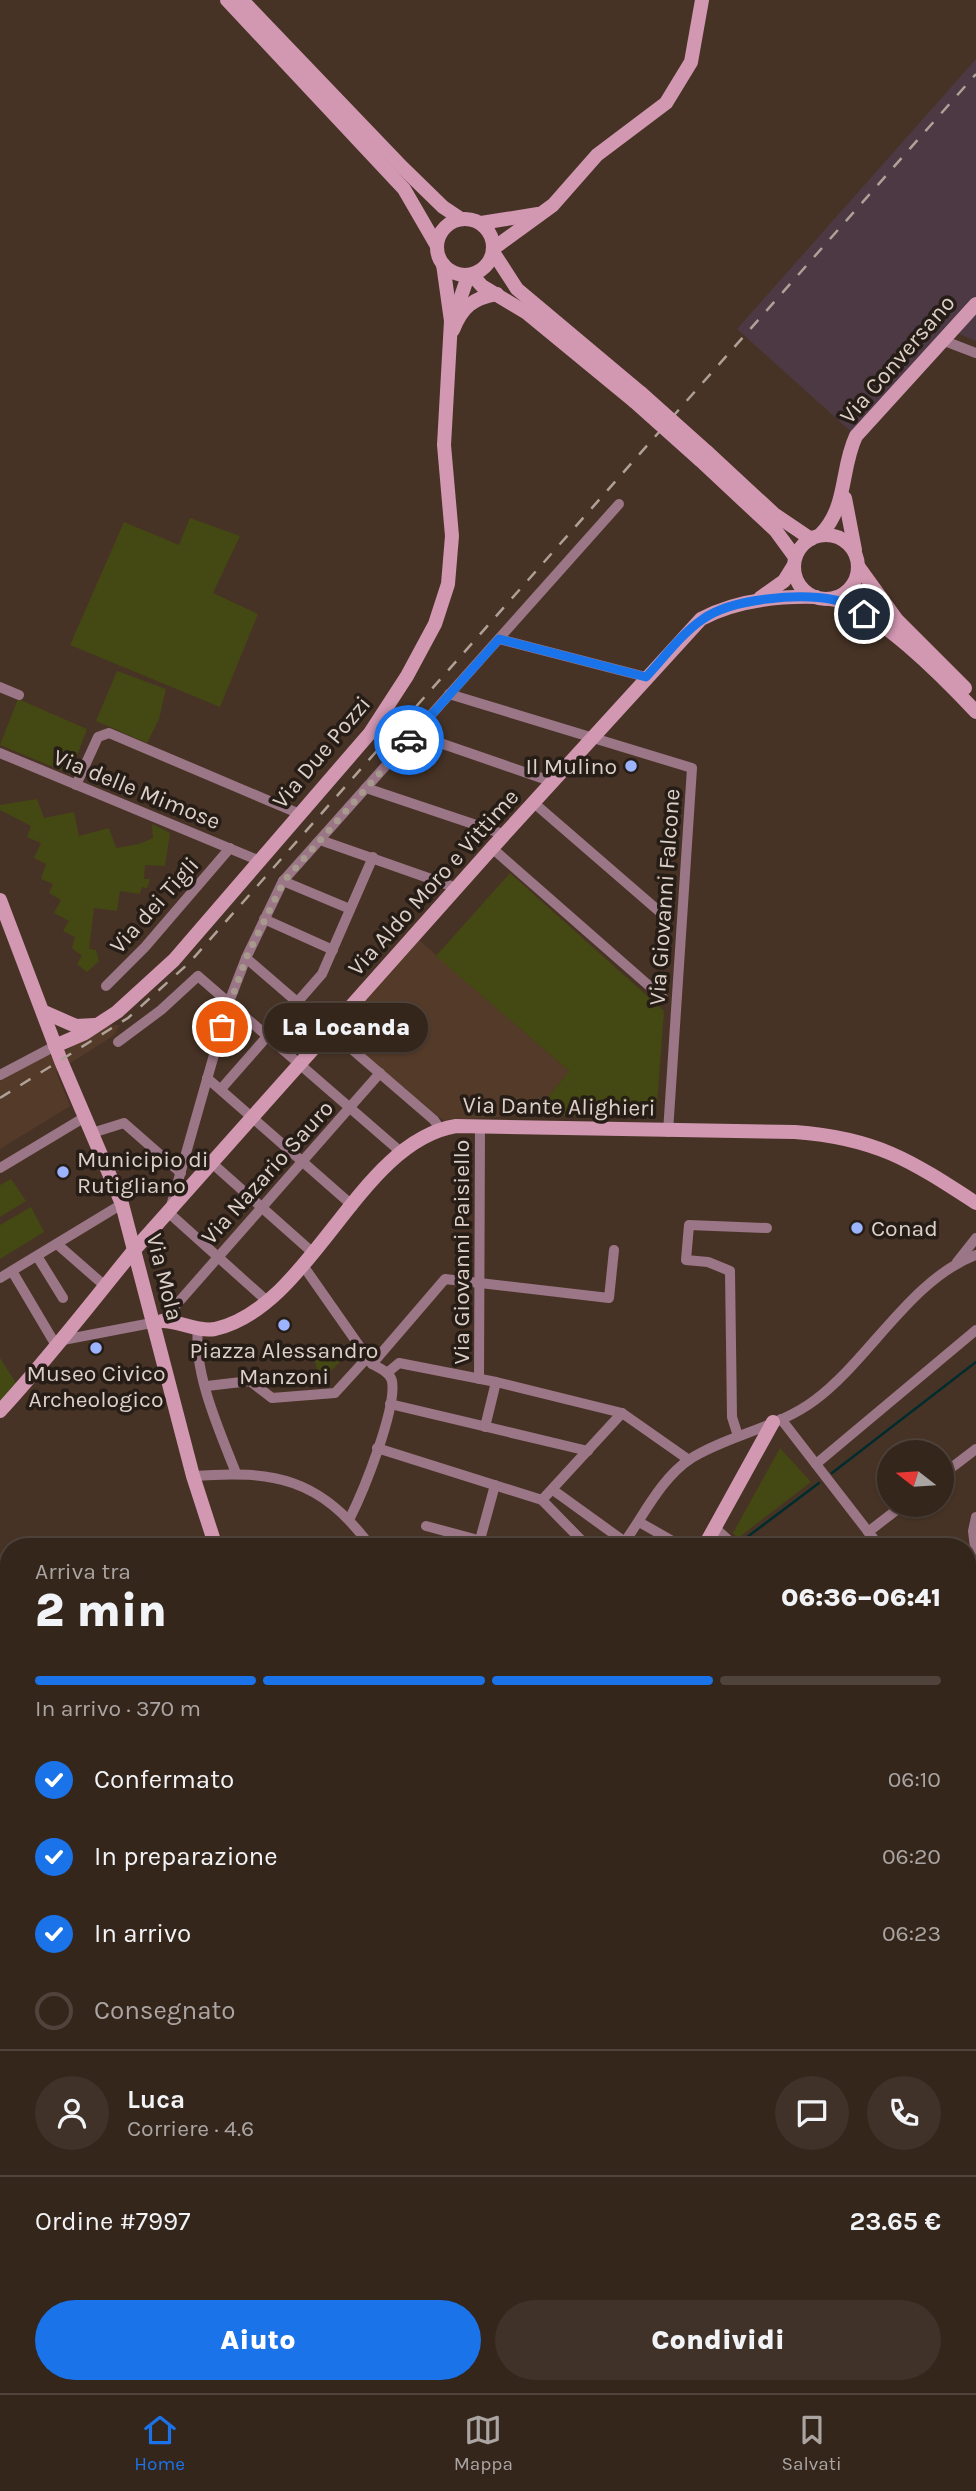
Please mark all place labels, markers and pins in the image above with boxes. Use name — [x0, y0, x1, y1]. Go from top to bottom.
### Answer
pin — [834, 584, 894, 644]
place label: Il Mulino — [526, 753, 617, 780]
marker: Il Mulino — [623, 758, 639, 774]
pin — [192, 997, 252, 1057]
callout: La Locanda — [264, 1002, 428, 1052]
place label: Municipio di Rutigliano — [77, 1146, 209, 1199]
marker: Municipio di Rutigliano — [55, 1164, 71, 1180]
place label: Conad — [871, 1215, 938, 1242]
marker: Conad — [849, 1220, 865, 1236]
marker: Piazza Alessandro Manzoni — [276, 1317, 292, 1333]
place label: Piazza Alessandro Manzoni — [190, 1337, 378, 1390]
marker: Museo Civico Archeologico — [88, 1340, 104, 1356]
place label: Museo Civico Archeologico — [26, 1360, 166, 1413]

